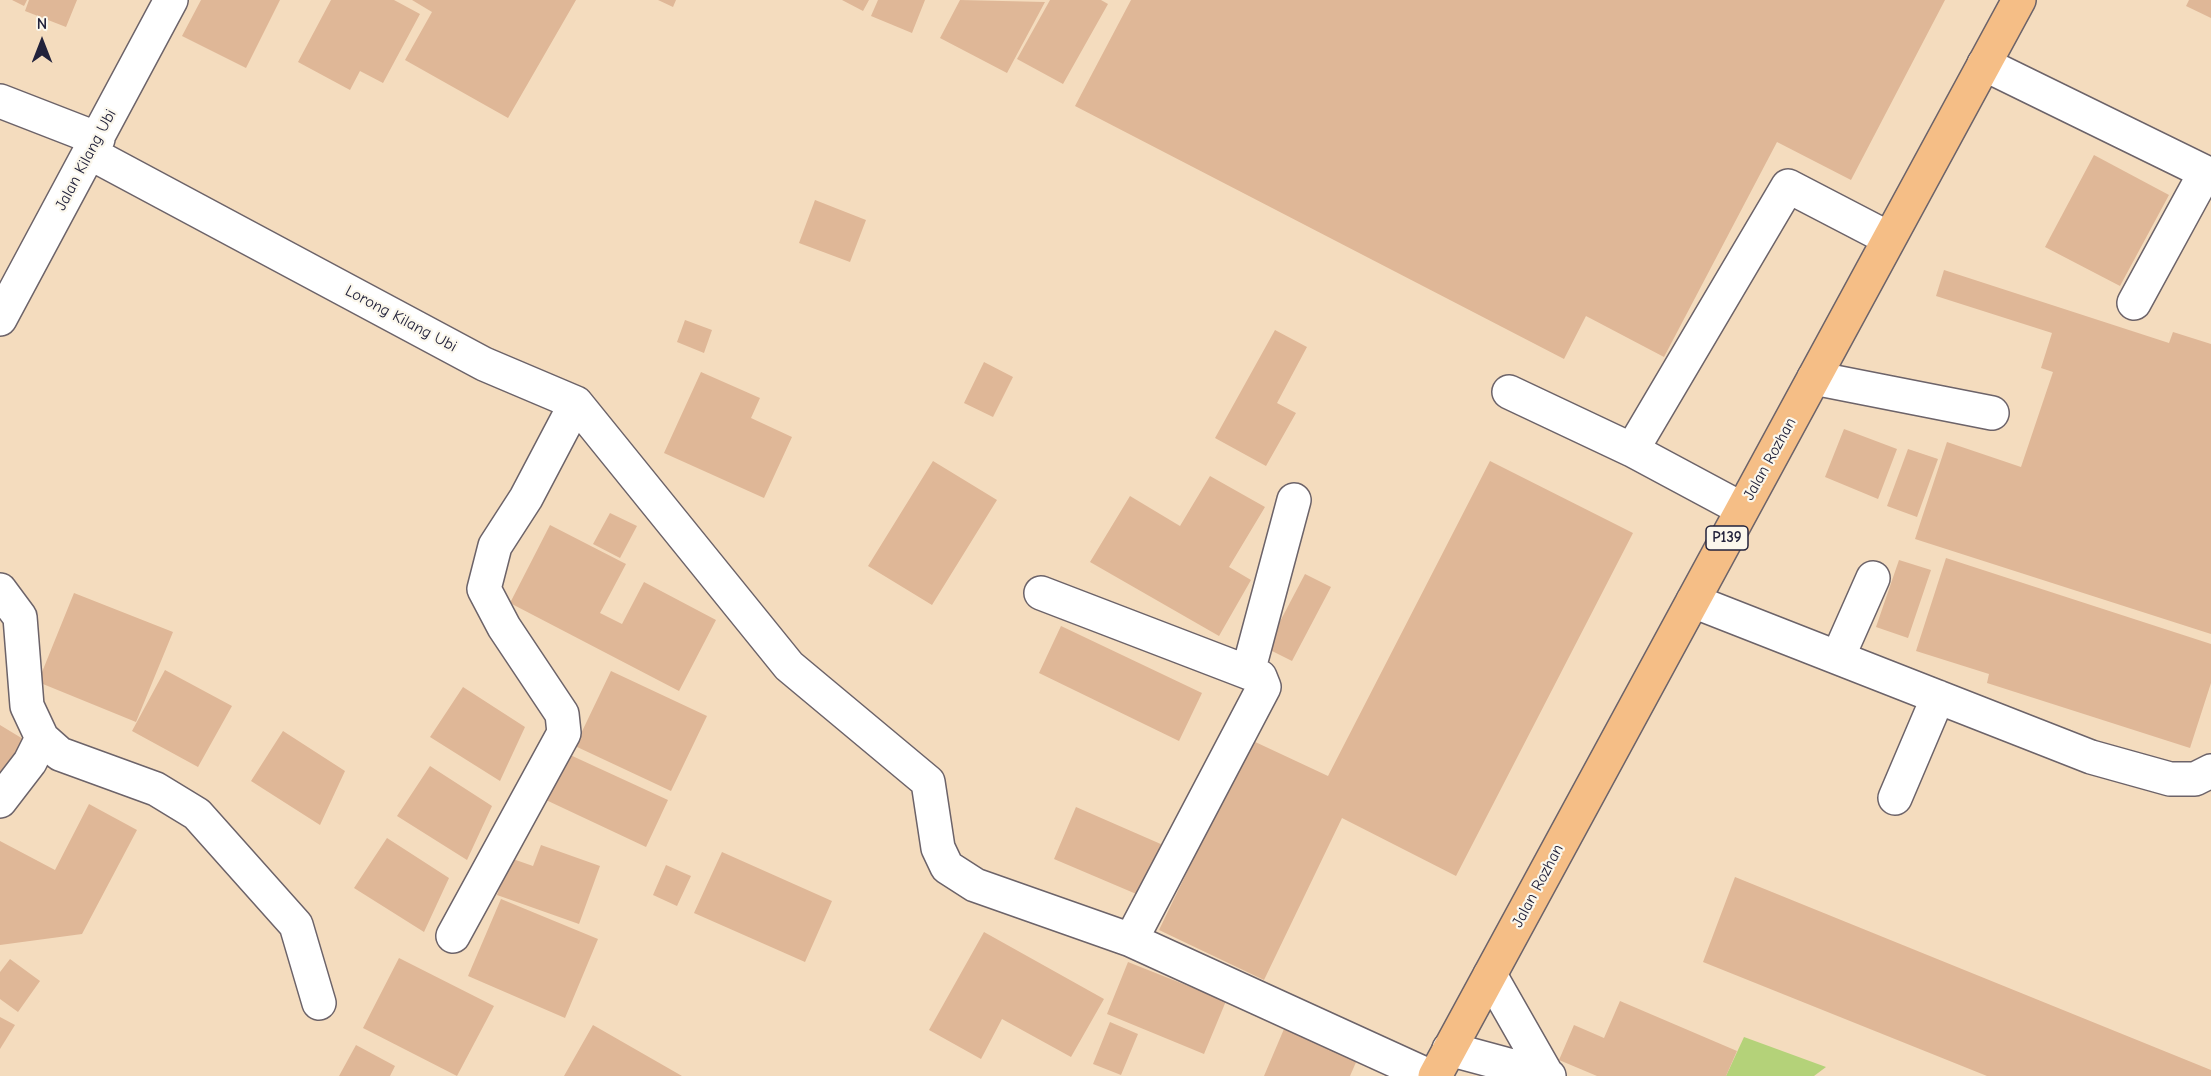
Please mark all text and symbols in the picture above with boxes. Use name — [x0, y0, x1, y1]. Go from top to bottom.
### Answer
north arrow — [12, 12, 72, 72]
text: N — [37, 15, 47, 33]
street label: Jalan Kilang Ubi — [51, 106, 121, 214]
street label: Lorong Kilang Ubi — [342, 281, 460, 357]
street label: Jalan Rozhan — [1739, 414, 1801, 504]
road number: P139 — [1706, 526, 1748, 550]
street label: Jalan Rozhan — [1508, 841, 1568, 931]

